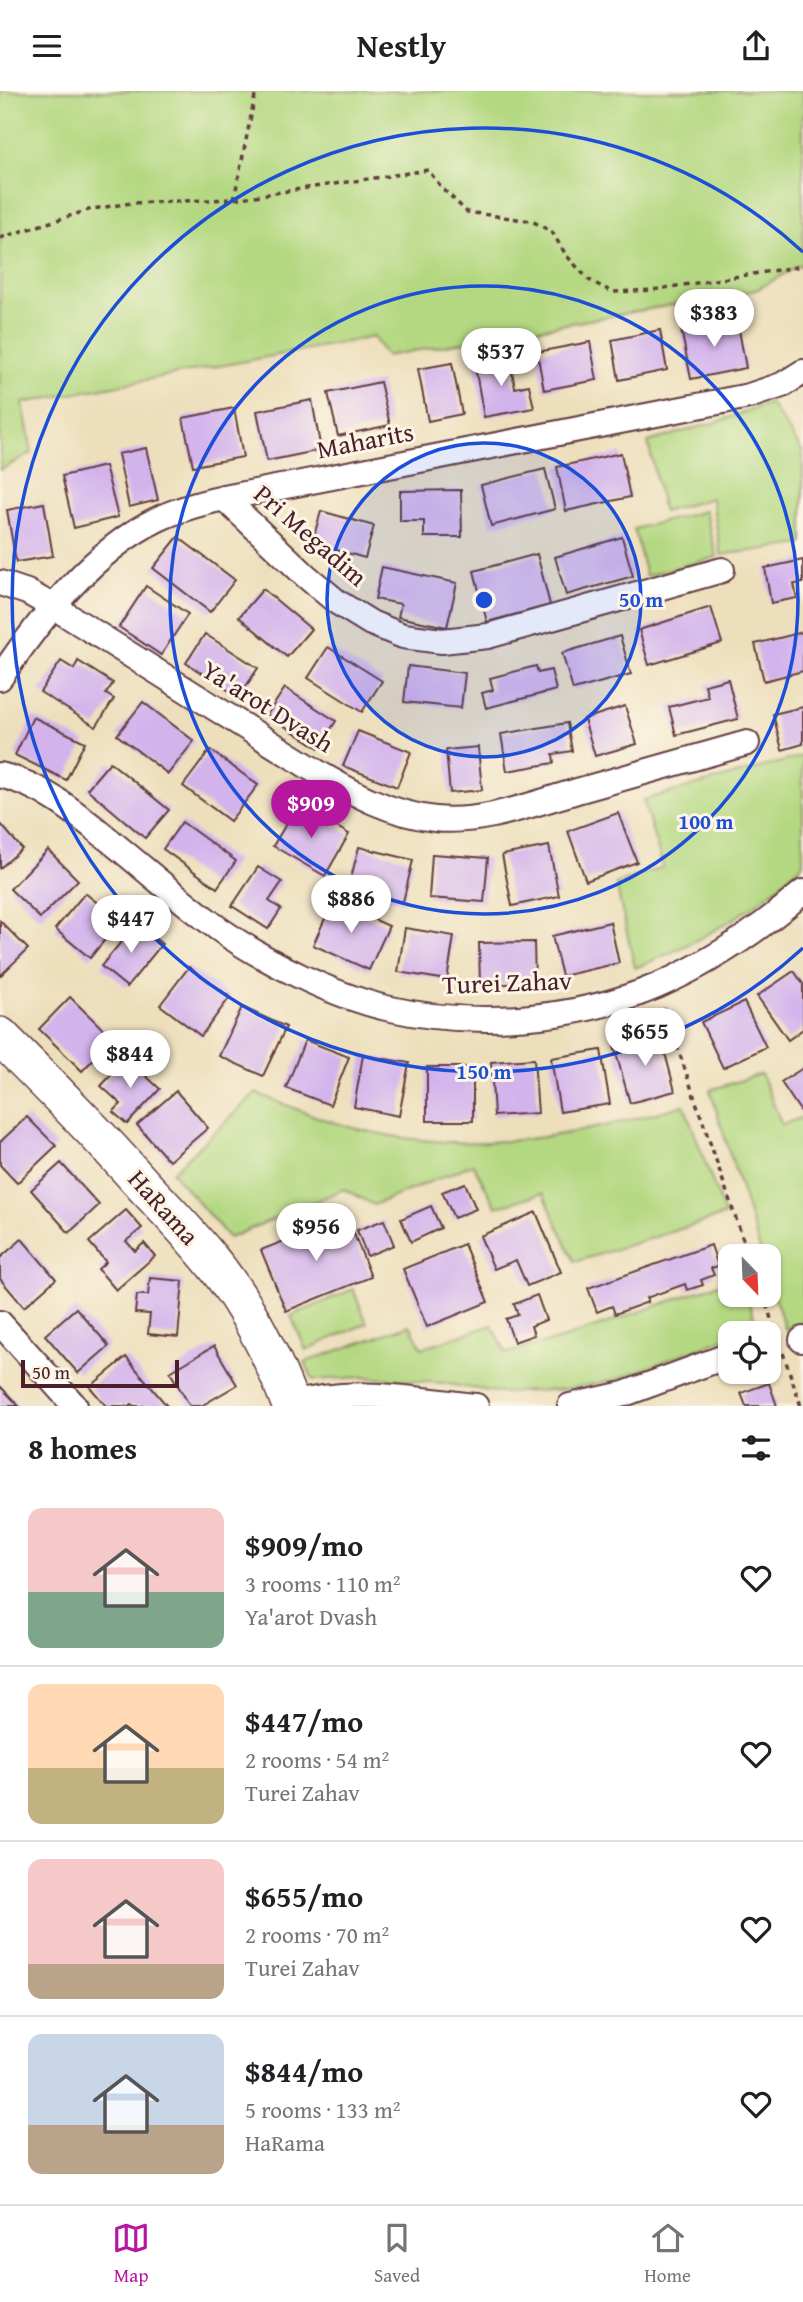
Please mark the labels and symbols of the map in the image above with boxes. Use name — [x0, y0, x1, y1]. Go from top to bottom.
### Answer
pin: $383 — [673, 289, 755, 349]
pin: $537 — [460, 329, 542, 388]
street label: Maharits — [313, 412, 417, 468]
street label: Pri Megadim — [246, 475, 376, 595]
text: 50 m — [619, 584, 663, 615]
centre of rings — [472, 588, 496, 612]
street label: Ya'arot Dvash — [194, 650, 342, 762]
pin: $909 — [270, 781, 352, 840]
text: 100 m — [678, 806, 734, 837]
pin: $886 — [310, 875, 392, 935]
pin: $447 — [90, 895, 172, 955]
street label: Turei Zahav — [441, 960, 573, 1004]
pin: $655 — [604, 1009, 686, 1068]
pin: $844 — [89, 1031, 171, 1090]
text: 150 m — [456, 1056, 512, 1087]
street label: HaRama — [119, 1160, 209, 1254]
pin: $956 — [275, 1203, 357, 1263]
north arrow — [718, 1244, 780, 1307]
scale bar — [21, 1357, 178, 1389]

